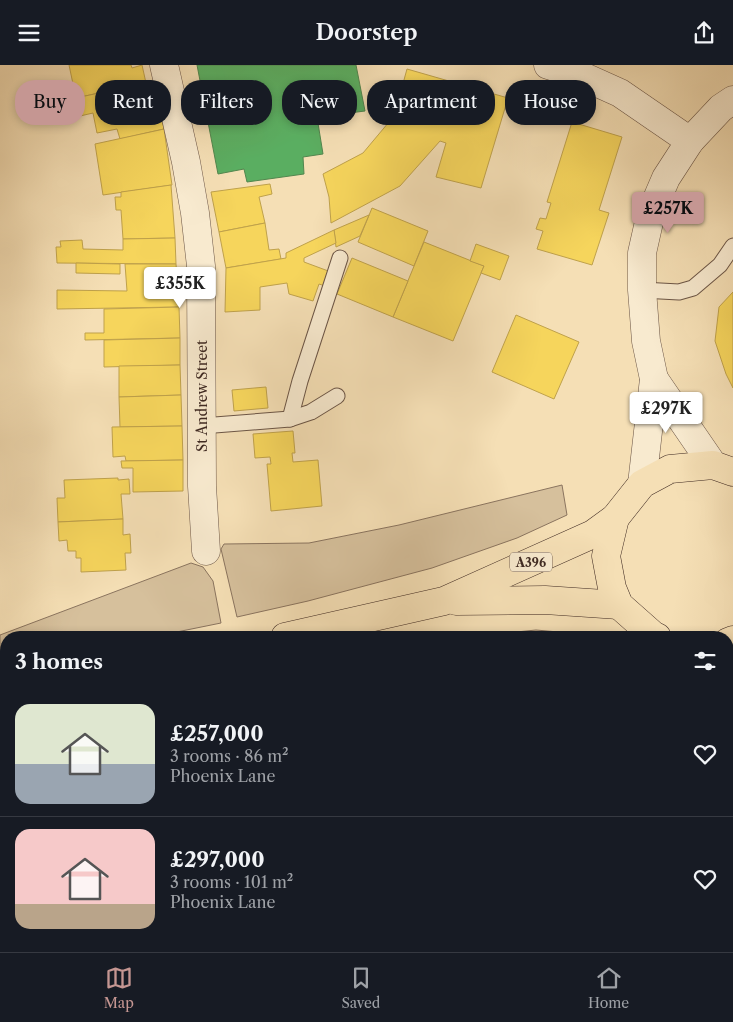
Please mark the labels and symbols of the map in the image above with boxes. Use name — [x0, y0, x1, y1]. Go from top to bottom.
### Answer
pin: £257K — [633, 191, 703, 234]
pin: £355K — [145, 267, 215, 309]
street label: St Andrew Street — [193, 340, 211, 452]
pin: £297K — [631, 391, 701, 434]
road number: A396 — [510, 553, 552, 572]

